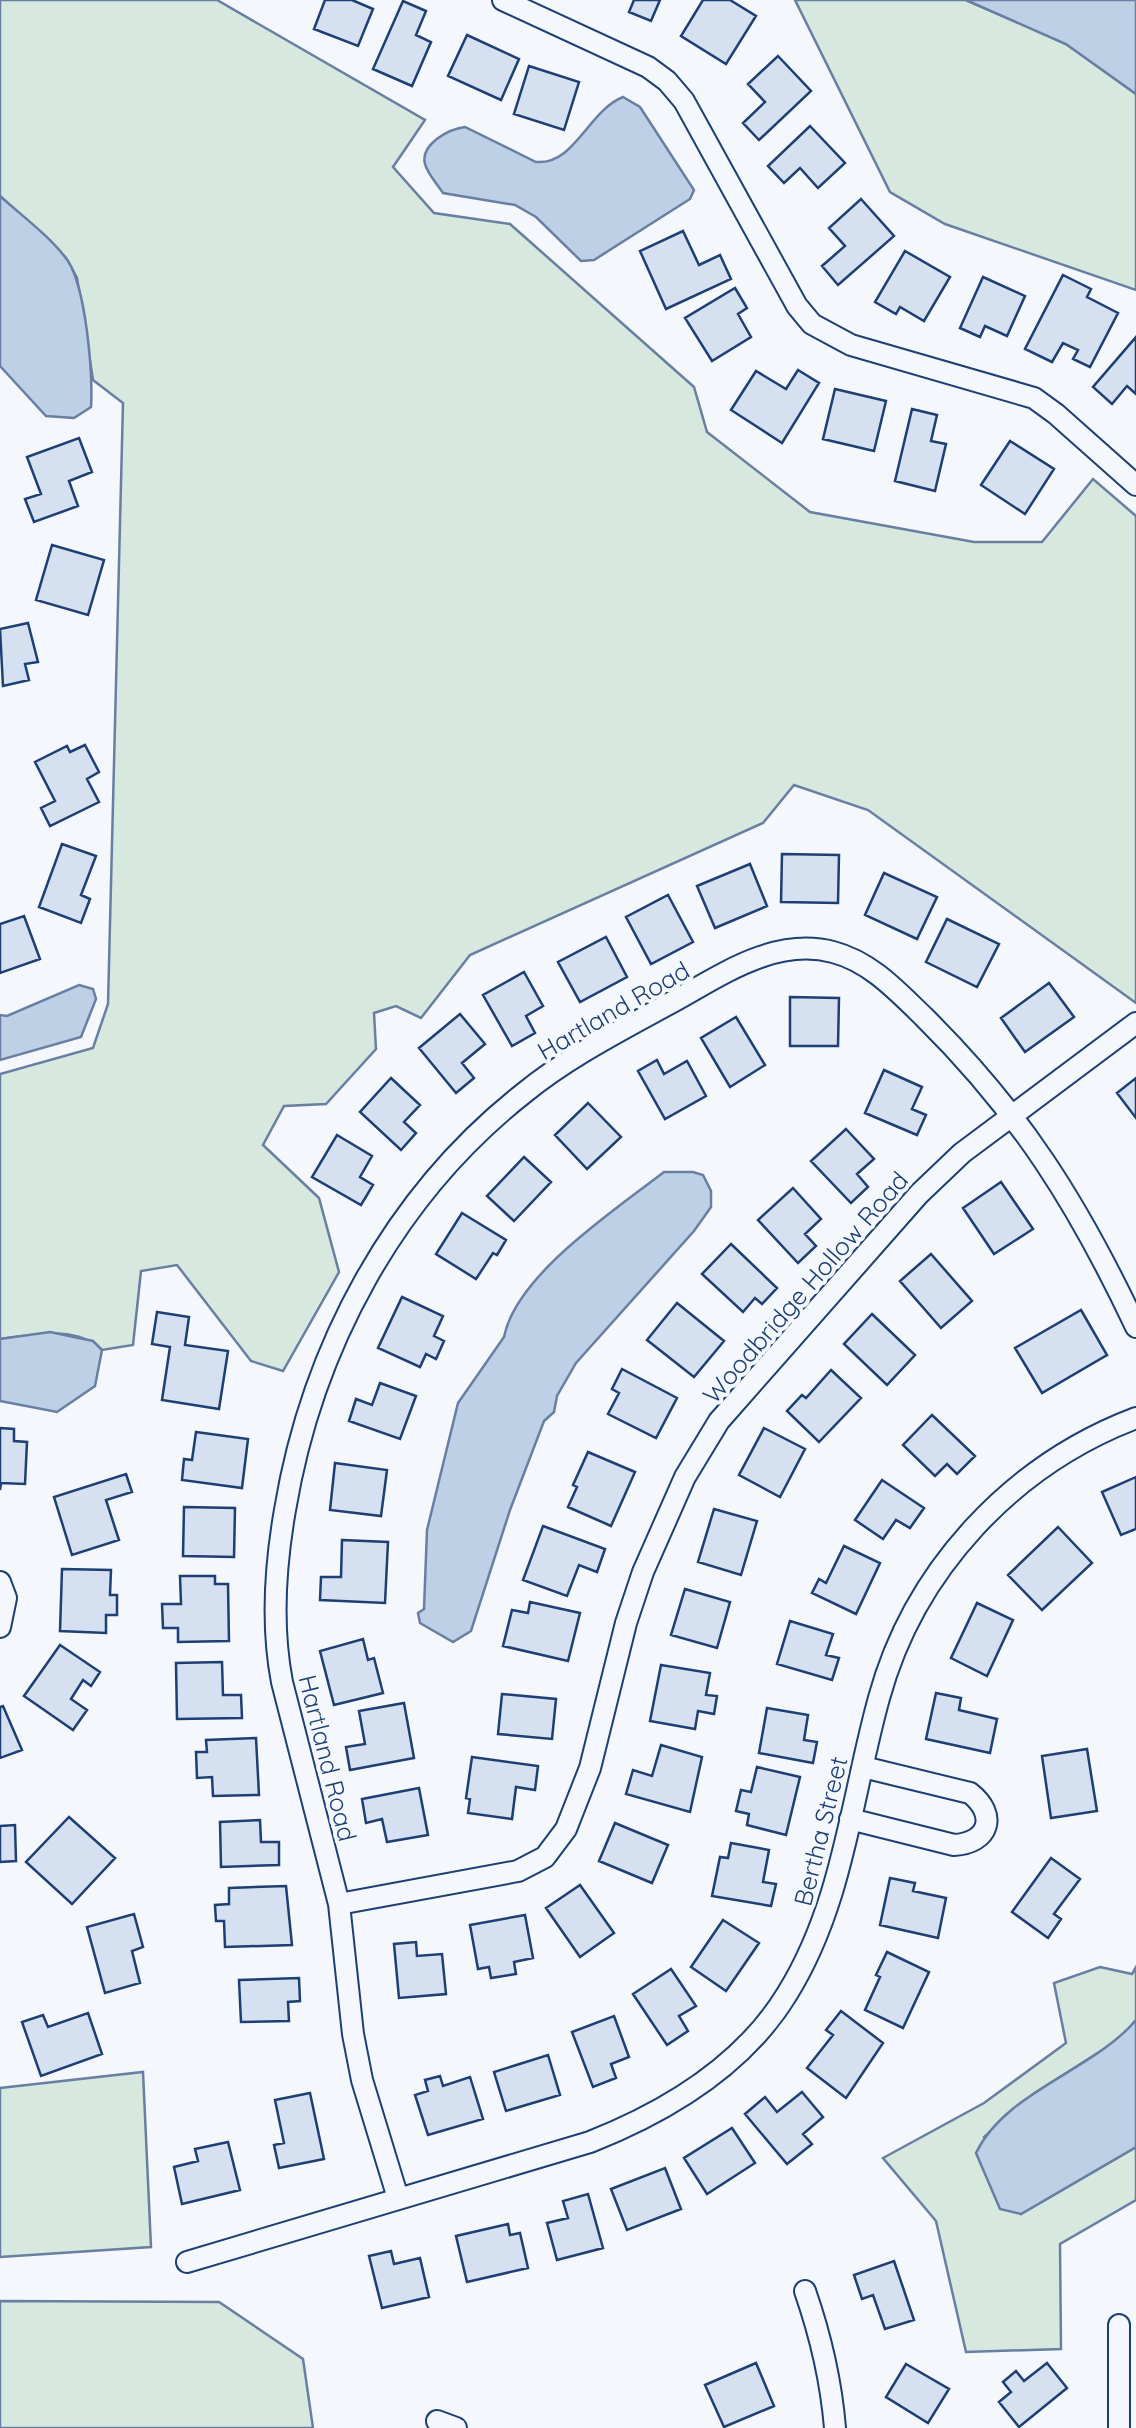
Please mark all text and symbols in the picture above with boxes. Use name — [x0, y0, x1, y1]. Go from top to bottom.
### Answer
street label: Hartland Road — [531, 954, 695, 1066]
street label: Woodbridge Hollow Road — [696, 1165, 914, 1409]
street label: Hartland Road — [292, 1671, 364, 1845]
street label: Bertha Street — [786, 1753, 854, 1909]

